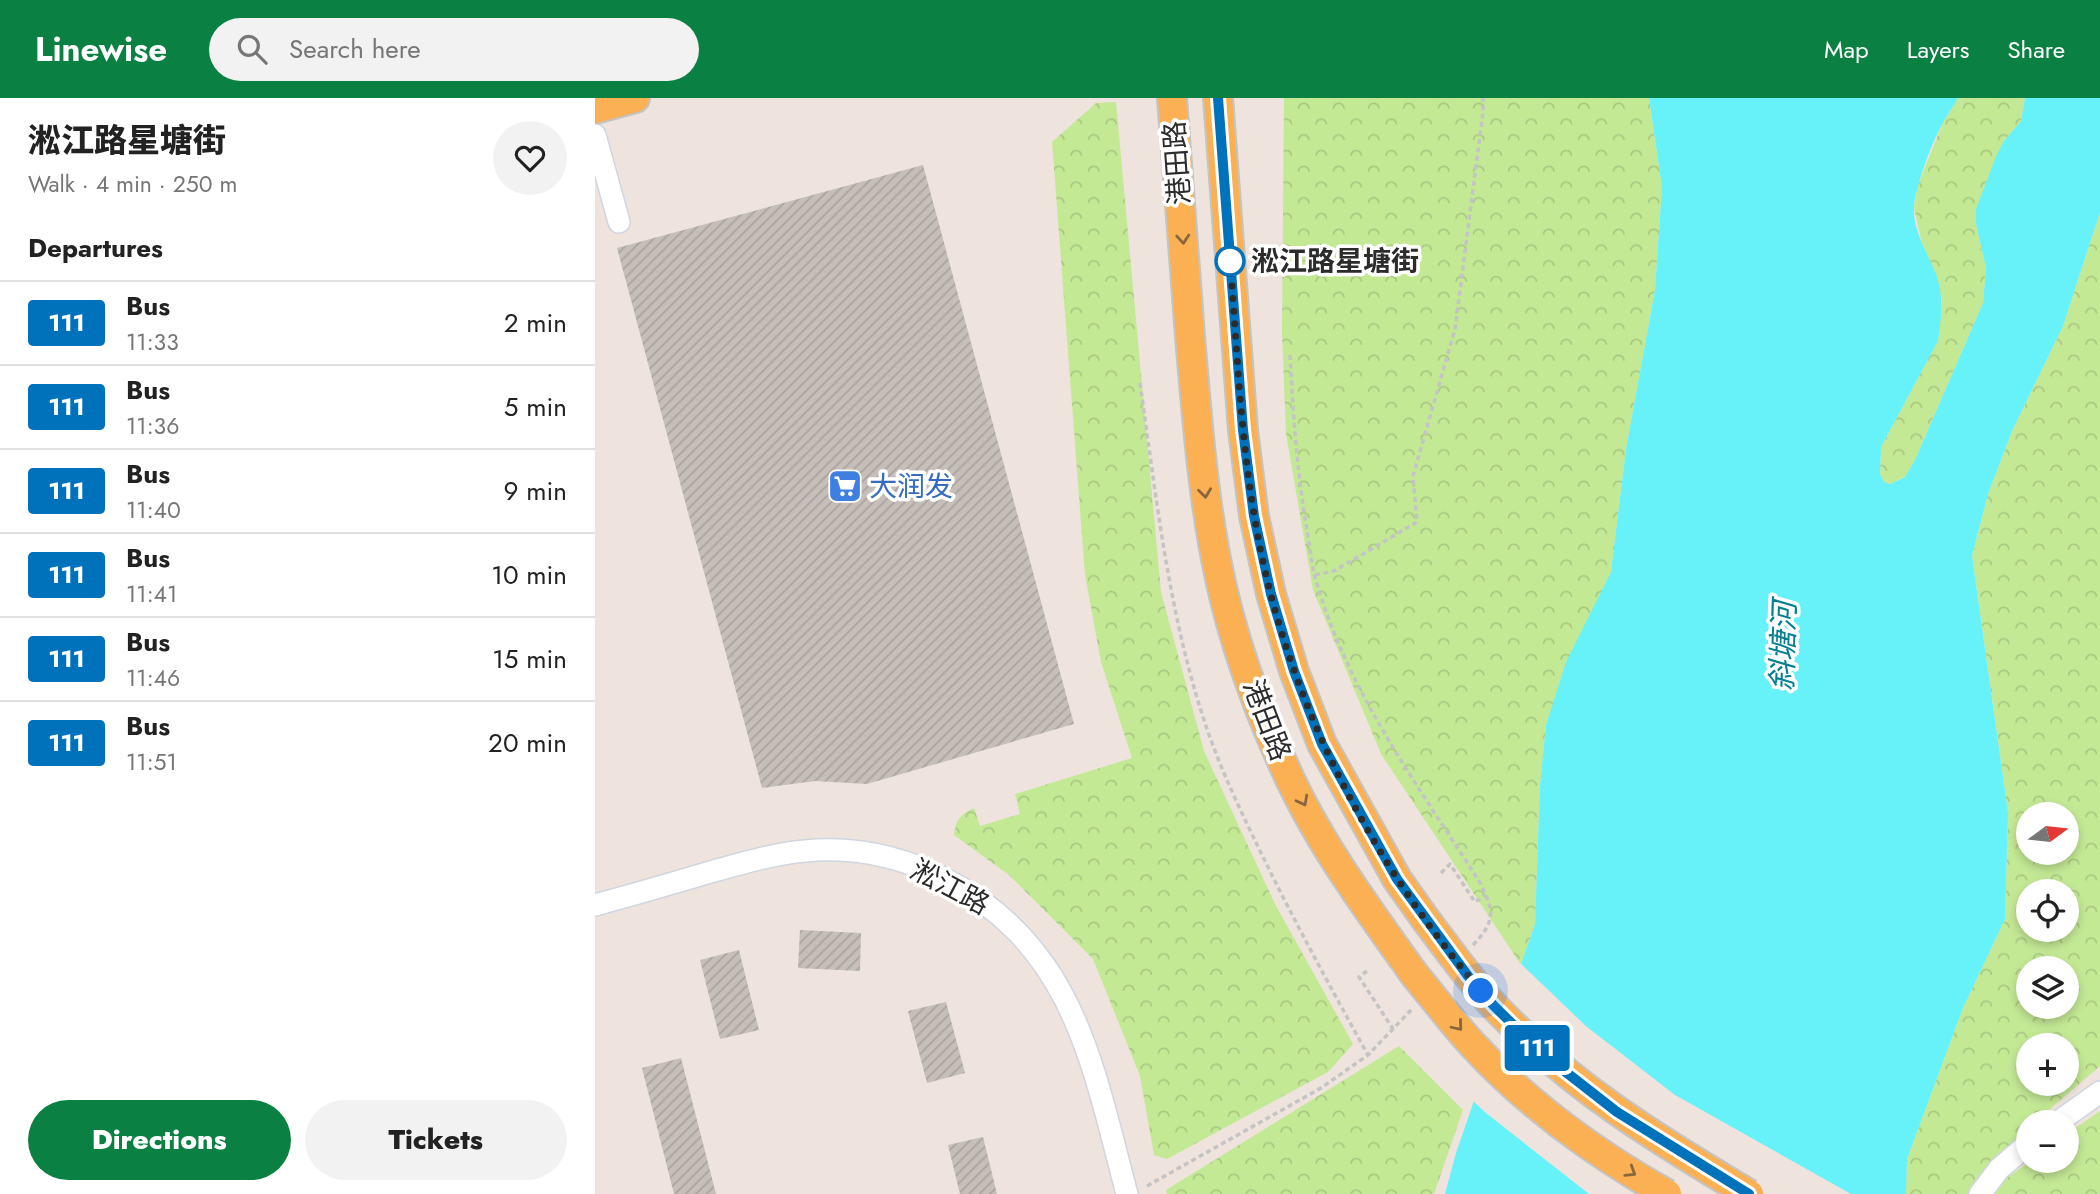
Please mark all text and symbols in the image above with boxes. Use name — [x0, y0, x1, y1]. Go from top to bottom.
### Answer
search box — [209, 18, 699, 81]
text: Linewise — [35, 26, 167, 73]
icon: search — [233, 30, 271, 68]
text: Search here — [289, 30, 421, 68]
text: Map — [1824, 32, 1869, 67]
text: Layers — [1907, 32, 1969, 67]
text: Share — [2007, 32, 2065, 67]
text: 淞江路星塘街 — [28, 117, 226, 164]
street label: 港田路 — [1154, 120, 1200, 206]
button: heart — [493, 121, 567, 195]
text: Walk · 4 min · 250 m — [28, 167, 237, 201]
text: Departures — [28, 229, 163, 267]
one-way arrow — [1175, 234, 1190, 245]
place label: 淞江路星塘街 — [1251, 241, 1419, 282]
marker: 淞江路星塘街 — [1215, 246, 1245, 276]
text: Bus — [126, 287, 170, 325]
text: 2 min — [504, 304, 567, 342]
text: 111 — [48, 305, 85, 340]
text: 11:33 — [126, 325, 179, 359]
text: Bus — [126, 371, 170, 409]
text: 5 min — [504, 388, 567, 426]
text: 111 — [48, 389, 85, 424]
text: 11:36 — [126, 409, 179, 443]
text: Bus — [126, 455, 170, 493]
place label: 大润发 — [869, 466, 953, 507]
supermarket icon: 大润发 — [826, 467, 864, 505]
text: 9 min — [504, 472, 567, 510]
text: 111 — [48, 473, 85, 508]
one-way arrow — [1198, 487, 1213, 498]
text: 11:40 — [126, 493, 181, 527]
text: Bus — [126, 539, 170, 577]
text: 10 min — [491, 556, 567, 594]
text: 111 — [48, 557, 85, 592]
text: 11:41 — [126, 577, 177, 611]
water label: 斜塘河 — [1760, 595, 1806, 692]
text: Bus — [126, 623, 170, 661]
text: 15 min — [492, 640, 567, 678]
text: 111 — [48, 641, 85, 676]
text: 11:46 — [126, 661, 180, 695]
street label: 港田路 — [1233, 673, 1301, 767]
text: Bus — [126, 707, 170, 745]
text: 20 min — [488, 724, 567, 762]
text: 111 — [48, 725, 85, 760]
text: 11:51 — [126, 745, 177, 779]
one-way arrow — [1294, 794, 1308, 806]
north arrow — [2016, 802, 2079, 864]
map controls — [2016, 802, 2079, 1173]
street label: 淞江路 — [903, 849, 997, 925]
button: locate — [2016, 879, 2079, 942]
button: layers — [2016, 956, 2079, 1019]
your location — [1463, 973, 1498, 1008]
one-way arrow — [1450, 1018, 1462, 1031]
line badge: 111 — [1497, 1025, 1577, 1071]
text: 111 — [1519, 1030, 1555, 1065]
button: + — [2016, 1033, 2079, 1096]
button: Directions — [28, 1100, 291, 1180]
button: Tickets — [305, 1100, 567, 1180]
button: − — [2016, 1110, 2079, 1173]
one-way arrow — [1623, 1164, 1636, 1177]

